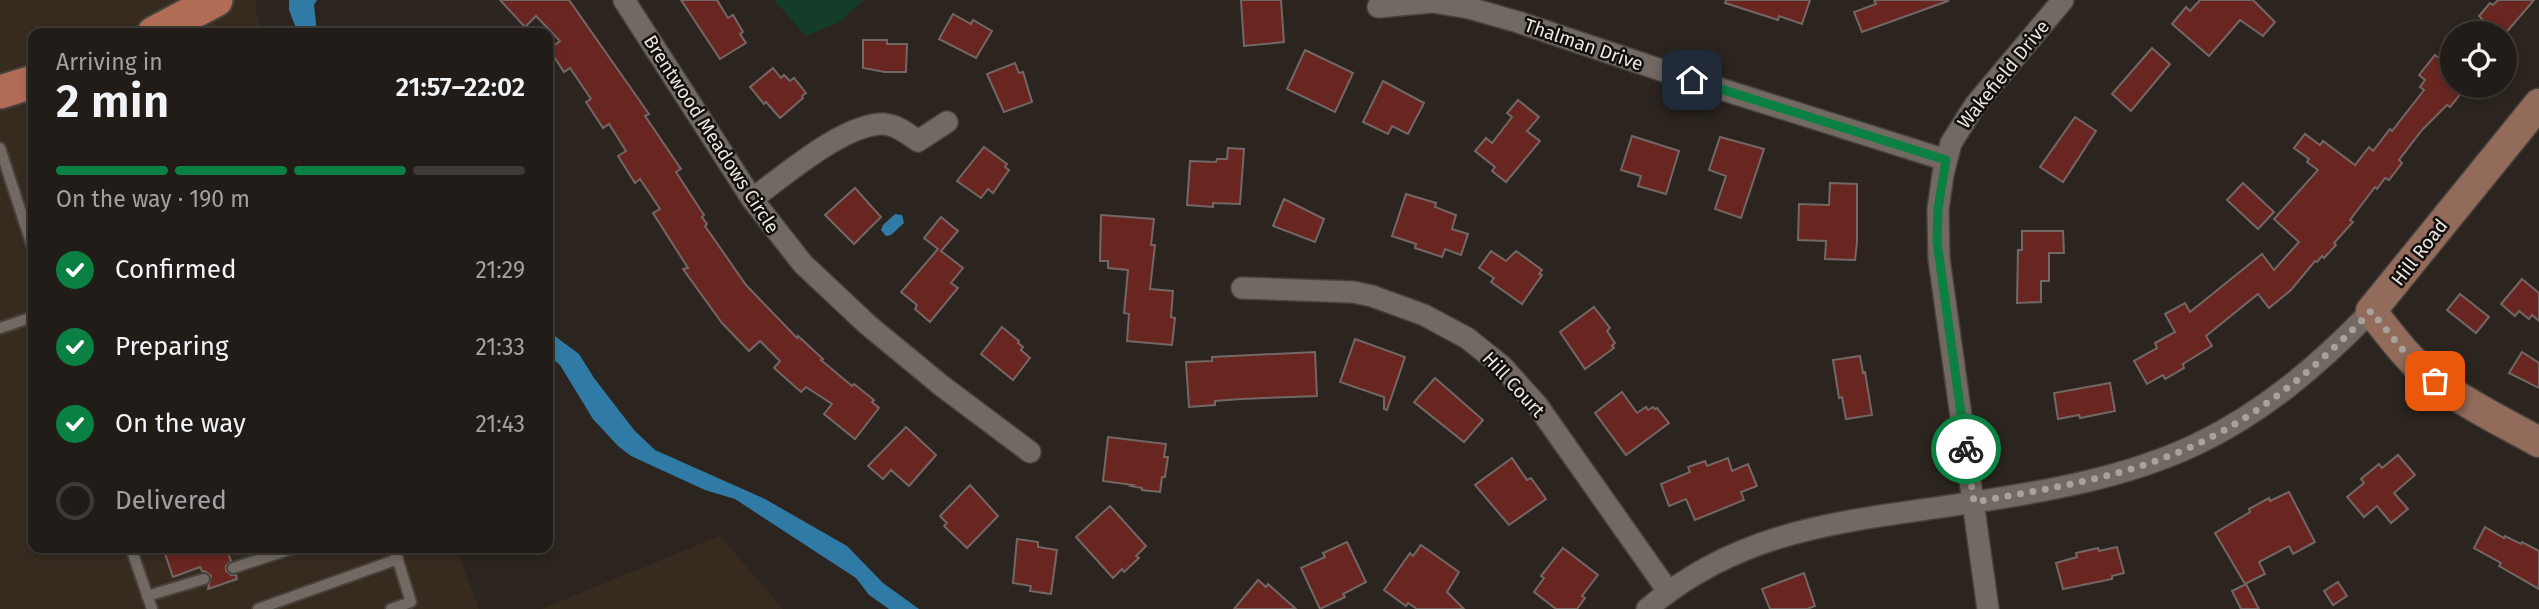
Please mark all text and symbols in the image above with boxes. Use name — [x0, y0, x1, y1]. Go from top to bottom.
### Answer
street label: Thalman Drive — [1521, 13, 1646, 76]
street label: Wakefield Drive — [1953, 15, 2054, 133]
map controls — [2440, 21, 2517, 98]
button: locate — [2440, 21, 2517, 98]
street label: Brentwood Meadows Circle — [639, 31, 784, 238]
text: Arriving in — [56, 48, 163, 76]
pin — [1662, 50, 1722, 110]
icon: home — [1673, 61, 1711, 99]
text: 21:57–22:02 — [396, 72, 525, 103]
text: 2 min — [56, 74, 169, 129]
text: On the way · 190 m — [56, 185, 250, 213]
street label: Hill Road — [2386, 214, 2453, 290]
icon: check — [56, 251, 94, 289]
text: Confirmed — [115, 254, 236, 285]
text: 21:29 — [475, 256, 525, 284]
icon: check — [56, 328, 94, 366]
text: Preparing — [115, 331, 228, 362]
text: 21:33 — [476, 333, 525, 361]
street label: Hill Court — [1478, 347, 1550, 422]
pin — [2405, 351, 2465, 411]
icon: bag — [2416, 362, 2454, 400]
icon: check — [56, 405, 94, 443]
text: On the way — [115, 408, 246, 439]
text: 21:43 — [476, 410, 525, 438]
courier — [1931, 414, 2001, 484]
icon: bike — [1947, 430, 1985, 468]
text: Delivered — [115, 485, 227, 516]

